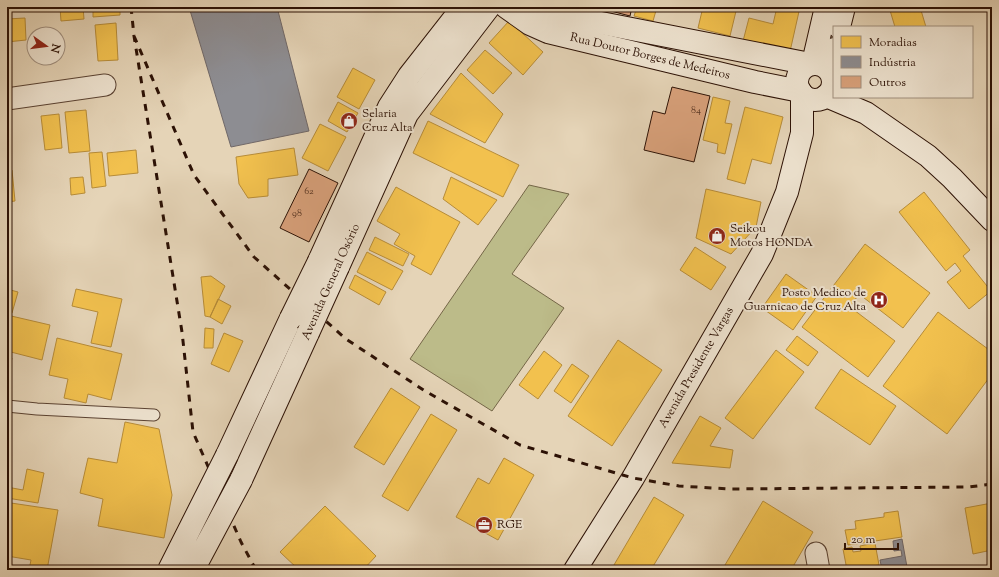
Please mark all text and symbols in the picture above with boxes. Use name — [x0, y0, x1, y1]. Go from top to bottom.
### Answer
north arrow — [26, 26, 66, 66]
legend — [833, 26, 973, 98]
street label: Rua Doutor Borges de Medeiros — [568, 29, 732, 85]
text: Moradias — [869, 34, 917, 52]
text: N — [46, 41, 64, 55]
text: Indústria — [869, 54, 916, 72]
text: Outros — [869, 74, 906, 92]
house number: 84 — [691, 103, 701, 118]
place label: Selaria Cruz Alta — [362, 105, 413, 137]
shop icon: Selaria Cruz Alta — [339, 111, 359, 131]
house number: 62 — [304, 184, 314, 199]
house number: 98 — [292, 206, 302, 221]
street label: Avenida General Osório — [297, 220, 365, 343]
place label: Seikou Motos HONDA — [730, 220, 813, 252]
shop icon: Seikou Motos HONDA — [707, 226, 727, 246]
place label: Posto Medico de Guarnicao de Cruz Alta — [744, 284, 866, 316]
hospital icon: Posto Medico de Guarnicao de Cruz Alta — [869, 290, 889, 310]
street label: Avenida Presidente Vargas — [654, 304, 739, 432]
office icon: RGE — [474, 515, 494, 535]
place label: RGE — [497, 516, 523, 534]
scale bar — [845, 525, 898, 551]
text: 20 m — [851, 531, 876, 549]

